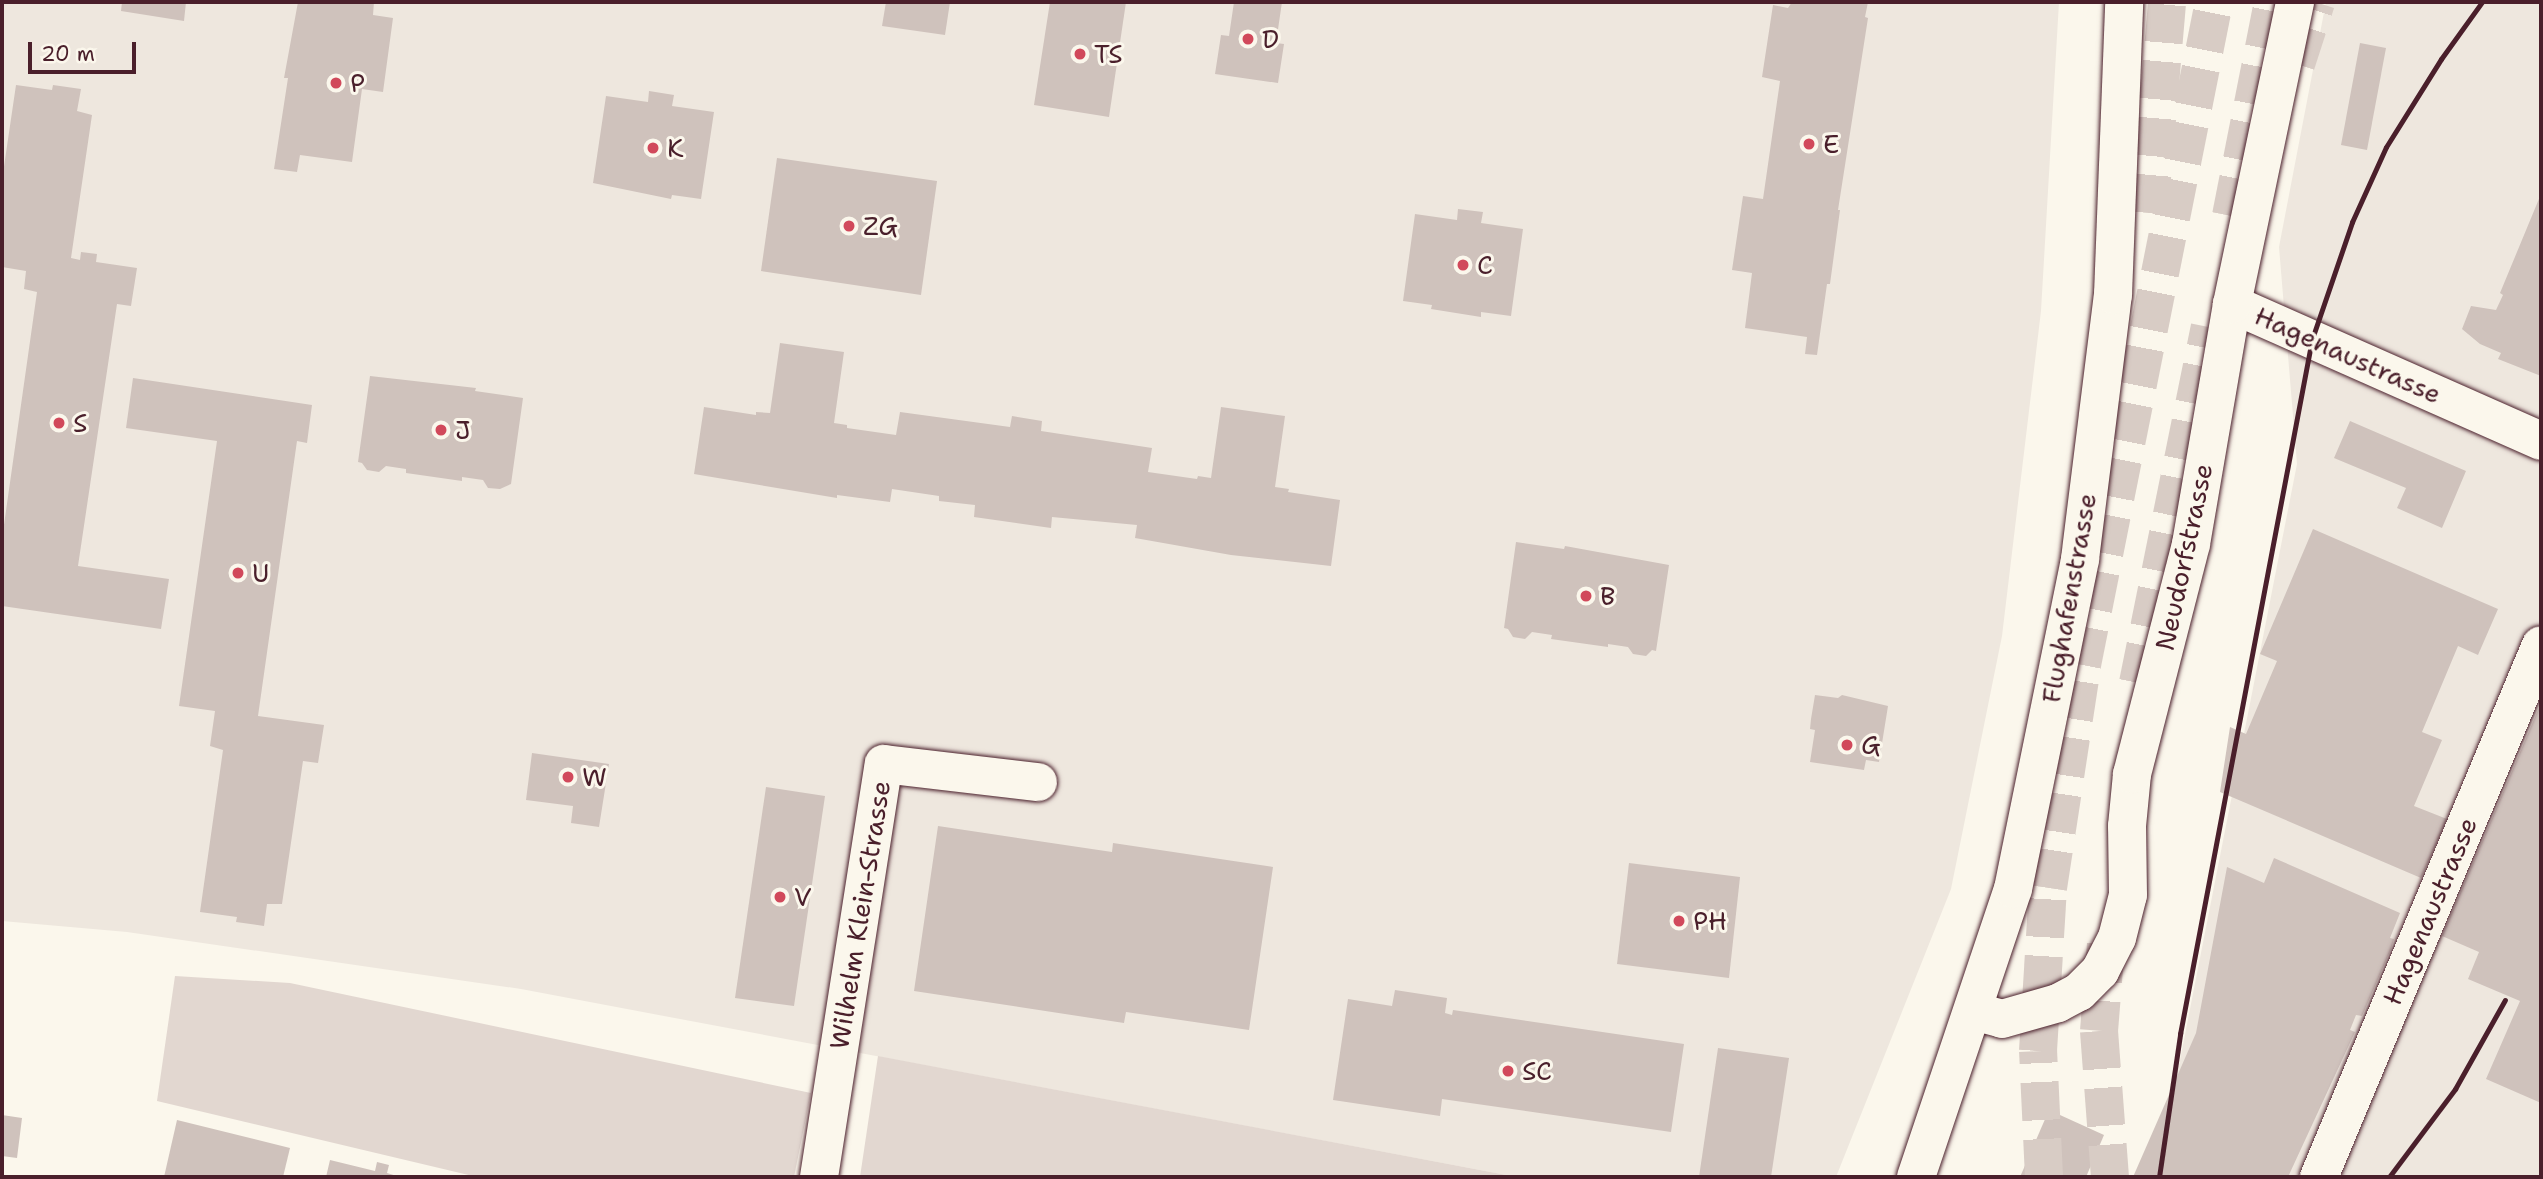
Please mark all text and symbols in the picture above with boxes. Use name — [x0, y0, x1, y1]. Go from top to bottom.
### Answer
place label: D — [1262, 23, 1279, 55]
scale bar — [32, 28, 140, 72]
marker: D — [1240, 31, 1256, 47]
place label: TS — [1094, 38, 1123, 70]
text: 20 m — [41, 40, 95, 68]
marker: TS — [1072, 46, 1088, 62]
place label: P — [350, 67, 365, 99]
marker: P — [328, 75, 344, 91]
place label: E — [1823, 128, 1839, 160]
place label: K — [667, 132, 684, 164]
marker: E — [1801, 136, 1817, 152]
marker: K — [645, 140, 661, 156]
place label: ZG — [863, 210, 898, 242]
marker: ZG — [841, 218, 857, 234]
place label: C — [1477, 249, 1493, 281]
marker: C — [1455, 257, 1471, 273]
street label: Hagenaustrasse — [2250, 300, 2446, 410]
place label: S — [73, 407, 87, 439]
place label: J — [455, 414, 471, 446]
marker: S — [51, 415, 67, 431]
marker: J — [433, 422, 449, 438]
street label: Neudorfstrasse — [2149, 461, 2219, 653]
street label: Flughafenstrasse — [2035, 491, 2103, 705]
place label: U — [252, 557, 269, 589]
marker: U — [230, 565, 246, 581]
place label: B — [1600, 580, 1615, 612]
marker: B — [1578, 588, 1594, 604]
place label: G — [1861, 729, 1881, 761]
marker: G — [1839, 737, 1855, 753]
place label: W — [582, 761, 607, 793]
marker: W — [560, 769, 576, 785]
street label: Wilhelm Klein-Strasse — [823, 778, 897, 1052]
street label: Hagenaustrasse — [2376, 812, 2484, 1010]
place label: V — [794, 881, 812, 913]
marker: V — [772, 889, 788, 905]
place label: PH — [1693, 905, 1727, 937]
marker: PH — [1671, 913, 1687, 929]
place label: SC — [1522, 1055, 1552, 1087]
marker: SC — [1500, 1063, 1516, 1079]

